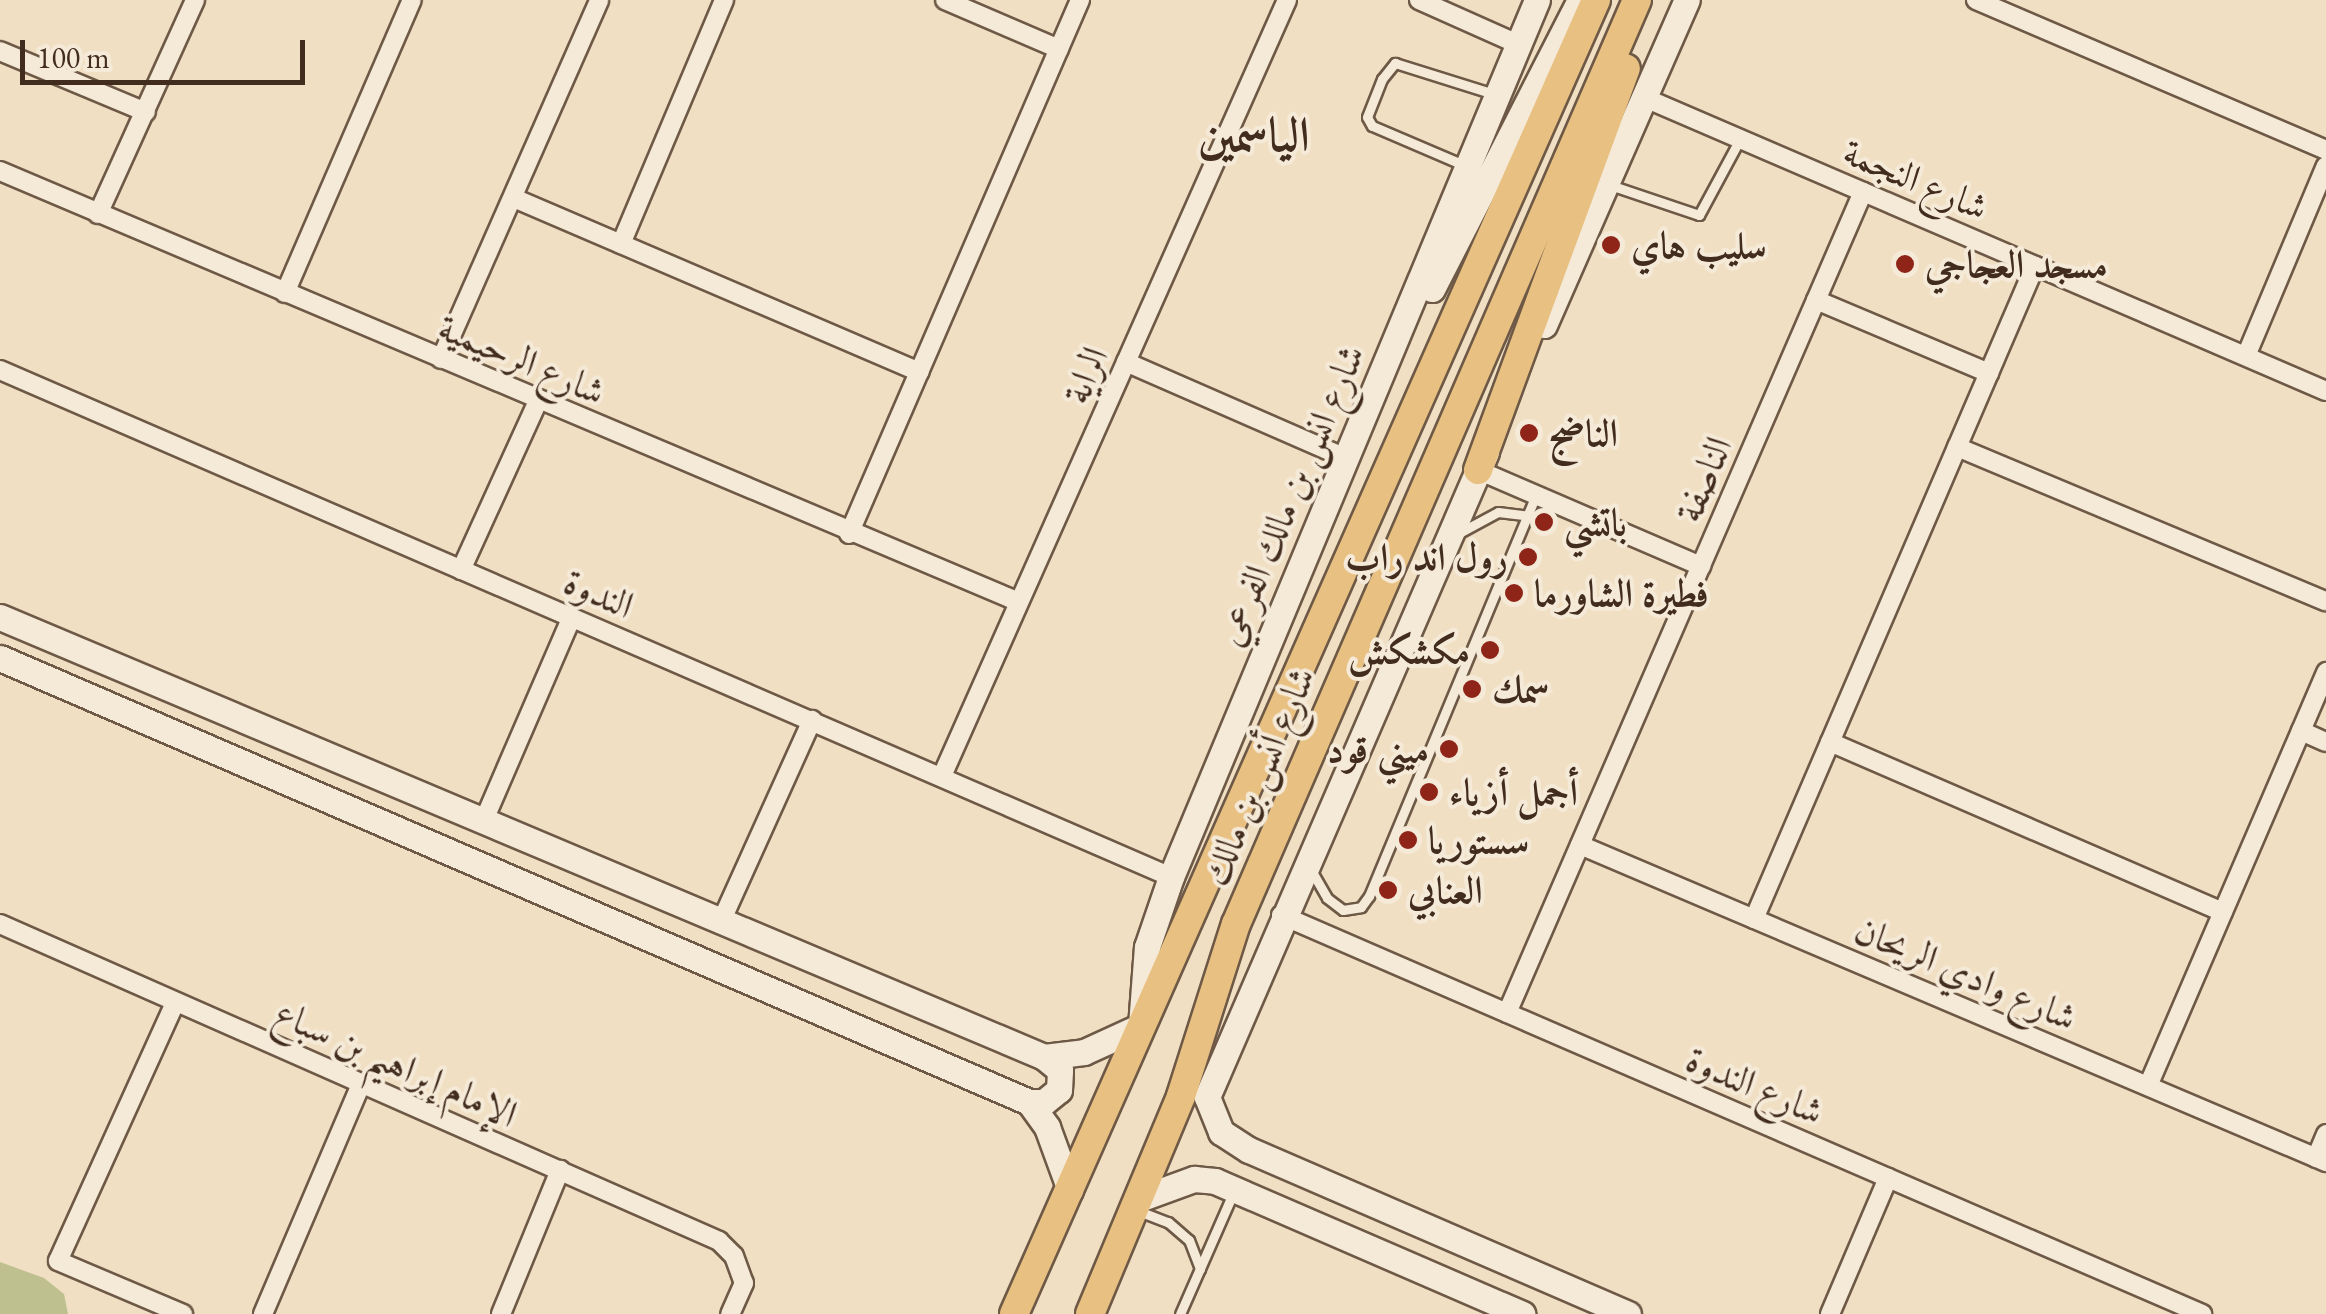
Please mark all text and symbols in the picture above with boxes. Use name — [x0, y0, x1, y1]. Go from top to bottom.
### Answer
scale bar — [25, 20, 310, 82]
text: 100 m — [37, 38, 110, 77]
district label: الياسمين — [1198, 106, 1310, 164]
street label: شارع النجمة — [1837, 128, 1995, 230]
place label: سليب هاي — [1631, 222, 1767, 268]
marker: سليب هاي — [1600, 234, 1622, 256]
place label: مسجد العجاجي — [1925, 241, 2108, 287]
marker: مسجد العجاجي — [1894, 253, 1916, 275]
street label: شارع الرحيمية — [432, 304, 612, 414]
street label: شارع انس بن مالك الفرعي — [1206, 338, 1374, 652]
street label: الراية — [1052, 339, 1118, 411]
place label: الناضج — [1549, 410, 1618, 456]
marker: الناضج — [1518, 422, 1540, 444]
street label: الناصفة — [1665, 430, 1741, 528]
place label: باتشي — [1564, 499, 1627, 545]
marker: باتشي — [1533, 511, 1555, 533]
place label: رول اند راب — [1345, 534, 1508, 580]
marker: رول اند راب — [1517, 546, 1539, 568]
street label: الندوة — [557, 558, 641, 628]
place label: فطيرة الشاورما — [1534, 570, 1709, 616]
marker: فطيرة الشاورما — [1503, 582, 1525, 604]
place label: مكشكش — [1348, 627, 1470, 673]
marker: مكشكش — [1479, 639, 1501, 661]
street label: شارع أنس بن مالك — [1192, 660, 1324, 892]
place label: سمك — [1492, 666, 1550, 712]
marker: سمك — [1461, 678, 1483, 700]
place label: ميني قود — [1327, 726, 1429, 772]
marker: ميني قود — [1438, 738, 1460, 760]
place label: أجمل أزياء — [1449, 769, 1578, 815]
marker: أجمل أزياء — [1418, 781, 1440, 803]
place label: سستوريا — [1428, 817, 1529, 863]
marker: سستوريا — [1397, 829, 1419, 851]
place label: العنابي — [1408, 867, 1483, 913]
marker: العنابي — [1377, 879, 1399, 901]
street label: شارع وادي الريحان — [1848, 906, 2084, 1040]
street label: الإمام إبراهيم بن سباع — [268, 989, 524, 1137]
street label: شارع الندوة — [1679, 1036, 1831, 1134]

